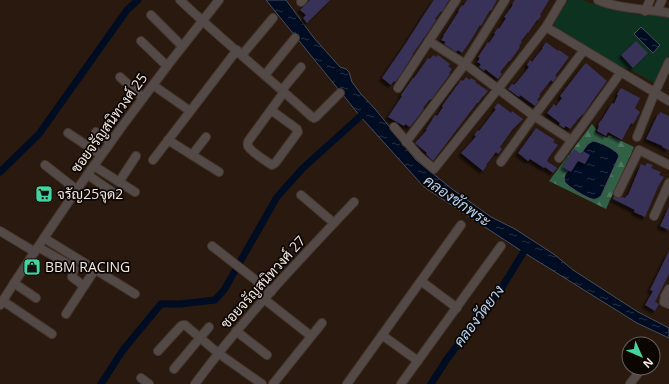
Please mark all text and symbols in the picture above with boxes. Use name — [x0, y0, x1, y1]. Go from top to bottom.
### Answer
street label: ซอยจรัญสนิทวงศ์ 25 — [66, 69, 151, 176]
water label: คลองชักพระ — [420, 170, 495, 231]
supermarket icon: จรัญ25จุด2 — [34, 184, 54, 204]
place label: จรัญ25จุด2 — [57, 184, 123, 204]
street label: ซอยจรัญสนิทวงศ์ 27 — [216, 231, 309, 332]
shop icon: BBM RACING — [22, 257, 42, 277]
place label: BBM RACING — [45, 257, 130, 276]
water label: คลองวัดยาง — [448, 280, 508, 350]
north arrow — [621, 336, 661, 376]
text: N — [640, 355, 657, 372]

